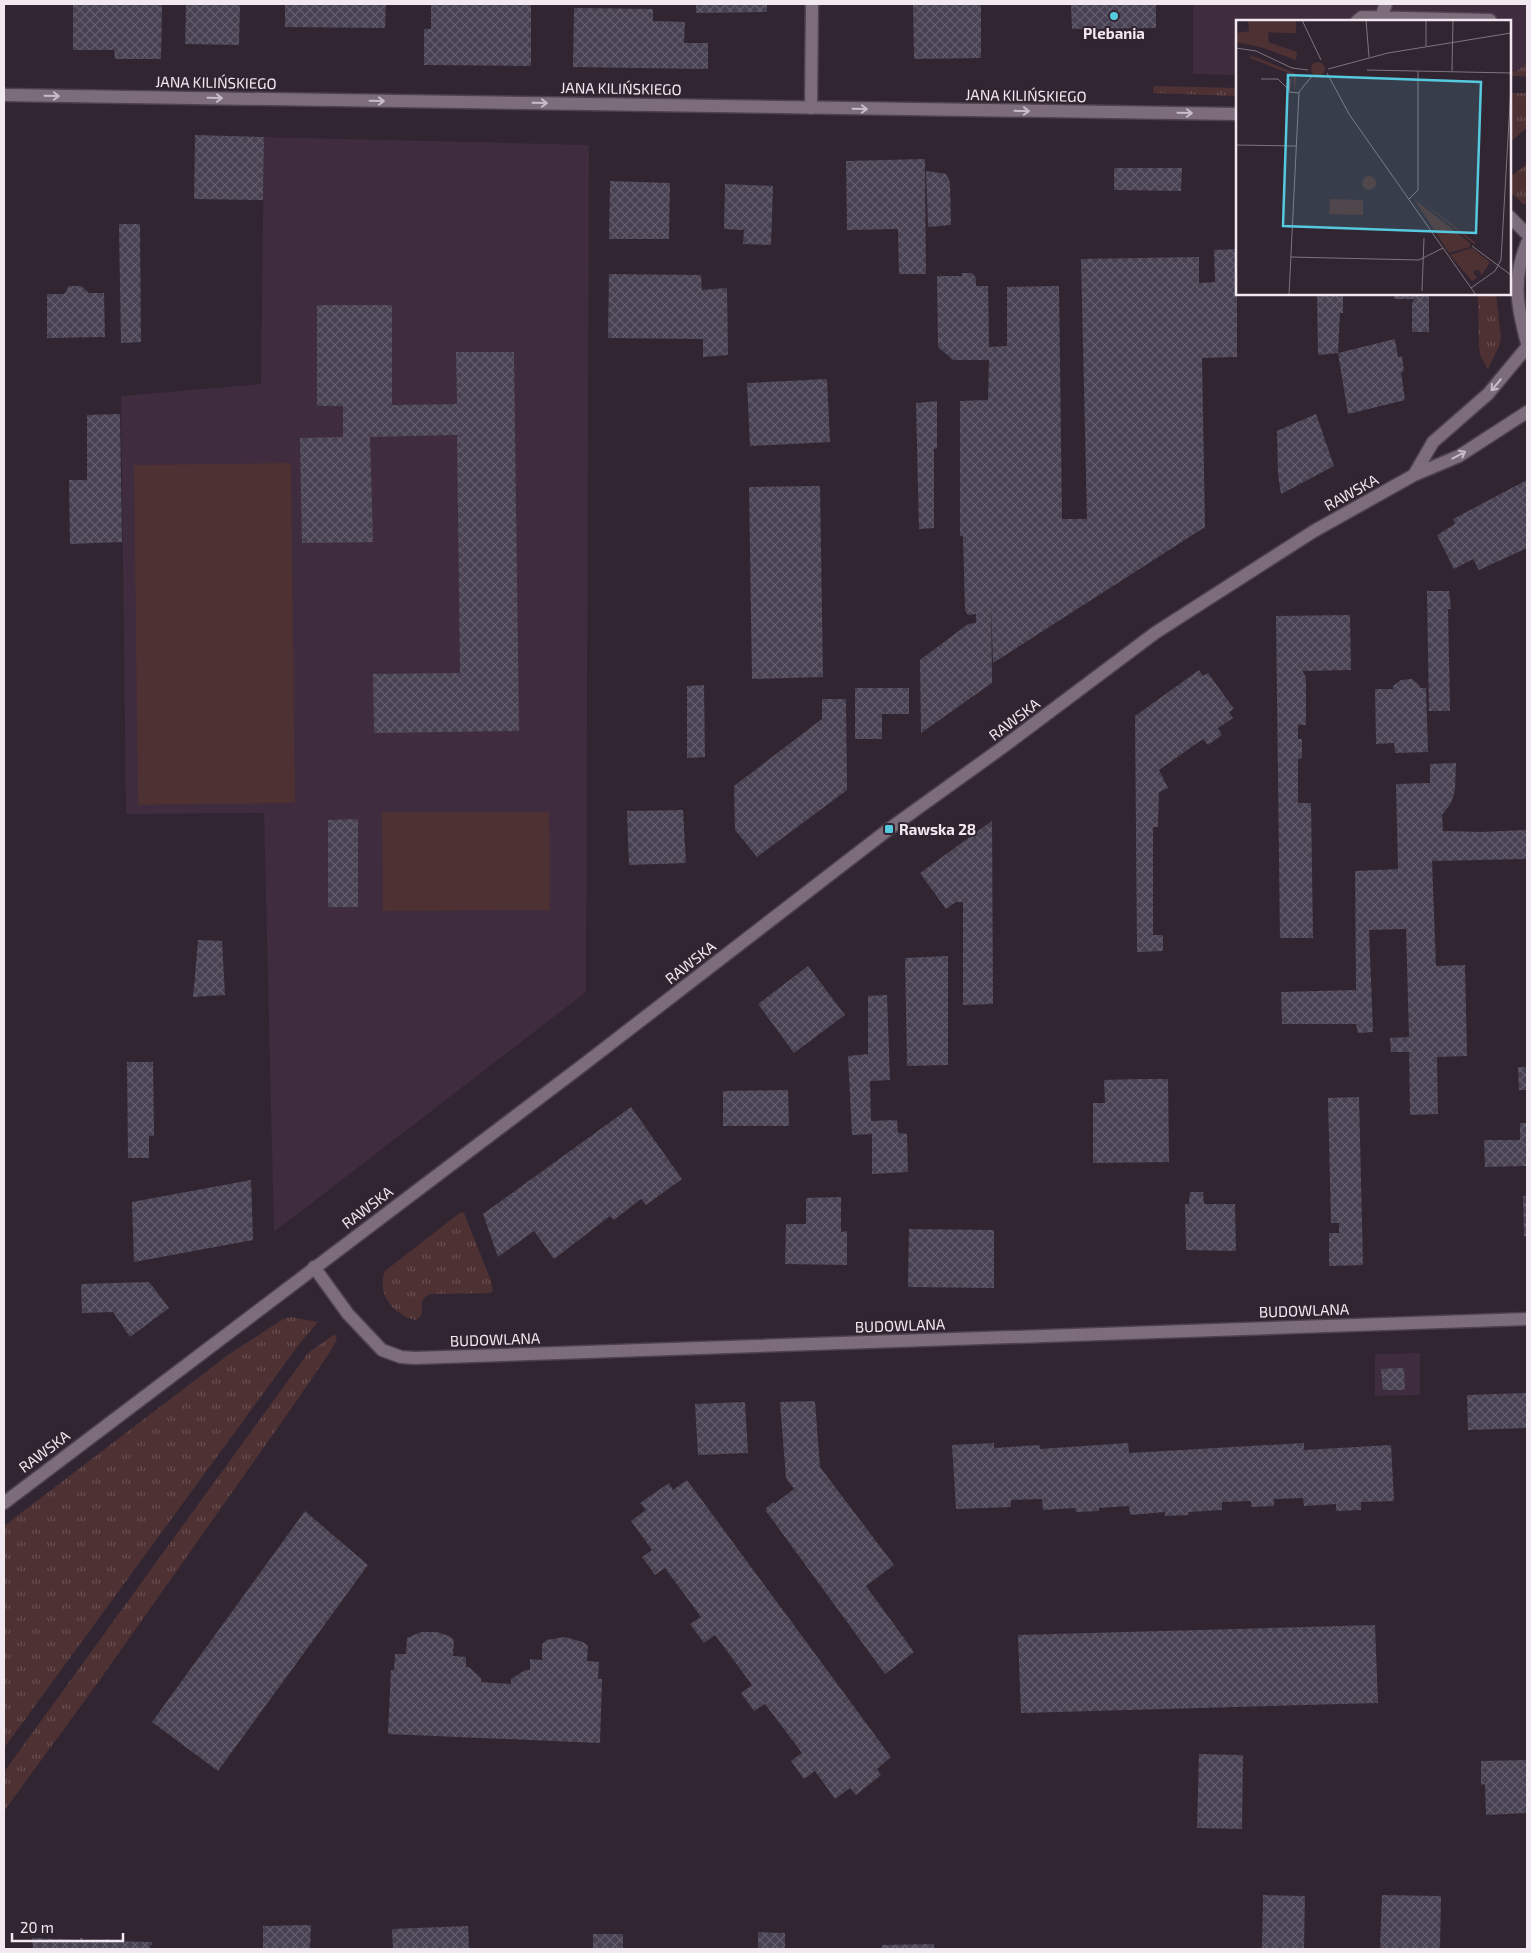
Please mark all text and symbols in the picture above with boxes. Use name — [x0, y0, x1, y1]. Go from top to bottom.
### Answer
marker: Plebania — [1108, 10, 1120, 22]
inset map — [1236, 20, 1511, 295]
place label: Plebania — [1083, 24, 1145, 42]
street label: JANA KILIŃSKIEGO — [155, 72, 277, 92]
street label: JANA KILIŃSKIEGO — [560, 78, 682, 98]
street label: JANA KILIŃSKIEGO — [965, 85, 1087, 105]
one-way arrow — [44, 91, 60, 101]
one-way arrow — [206, 93, 223, 103]
one-way arrow — [369, 96, 385, 105]
one-way arrow — [532, 98, 548, 108]
one-way arrow — [852, 104, 868, 113]
one-way arrow — [1014, 106, 1030, 116]
one-way arrow — [1176, 108, 1193, 118]
one-way arrow — [1490, 378, 1502, 391]
one-way arrow — [1451, 450, 1465, 460]
street label: RAWSKA — [1321, 469, 1382, 514]
street label: RAWSKA — [985, 694, 1044, 744]
place label: Rawska 28 — [899, 820, 976, 838]
marker: Rawska 28 — [883, 823, 895, 835]
street label: RAWSKA — [661, 936, 719, 987]
street label: RAWSKA — [338, 1182, 397, 1232]
street label: BUDOWLANA — [1258, 1299, 1350, 1321]
street label: BUDOWLANA — [854, 1314, 946, 1336]
street label: BUDOWLANA — [449, 1328, 541, 1350]
street label: RAWSKA — [15, 1426, 74, 1476]
scale bar — [12, 1910, 124, 1942]
text: 20 m — [20, 1918, 54, 1936]

